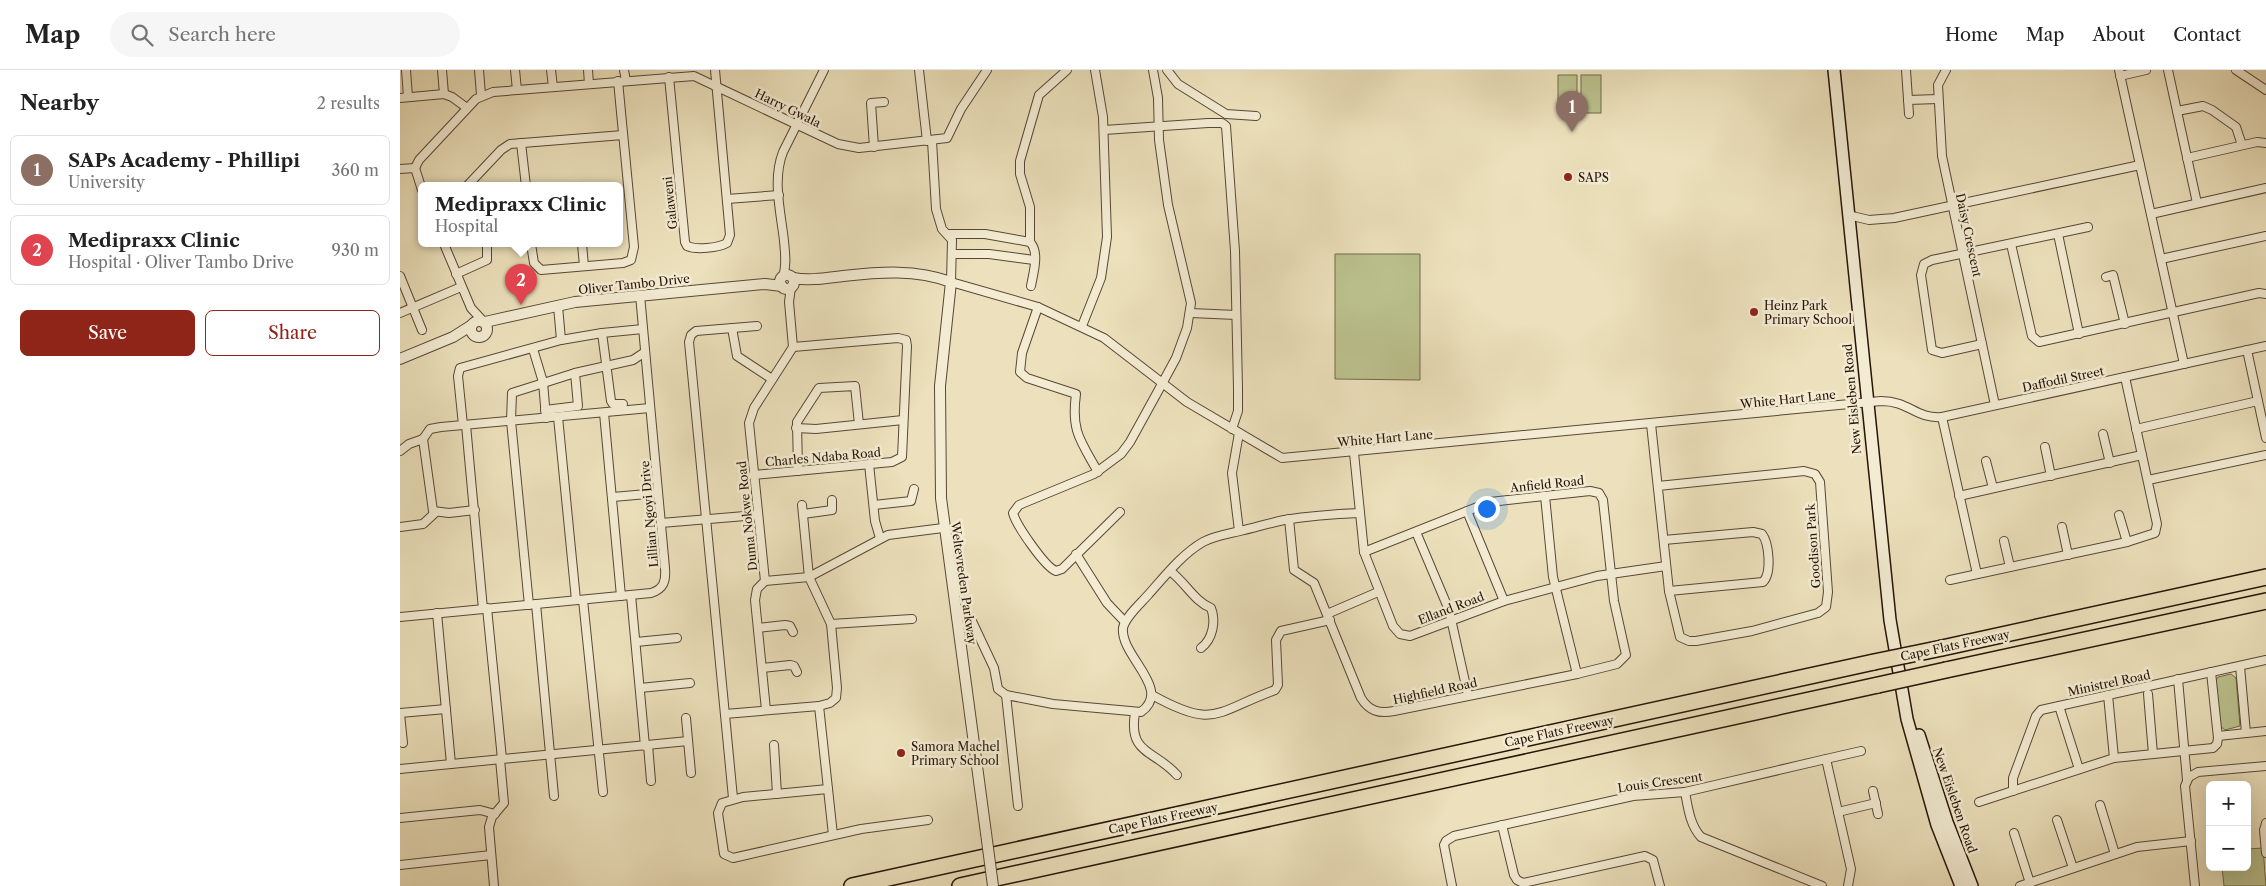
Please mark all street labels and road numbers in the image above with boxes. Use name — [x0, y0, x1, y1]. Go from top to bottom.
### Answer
street label: Harry Gwala — [753, 86, 824, 131]
street label: Galaweni — [660, 175, 680, 230]
street label: Daisy Crescent — [1953, 192, 1985, 279]
street label: Oliver Tambo Drive — [578, 271, 691, 297]
street label: New Eisleben Road — [1840, 343, 1864, 455]
street label: Daffodil Street — [2021, 363, 2106, 395]
street label: White Hart Lane — [1738, 386, 1837, 412]
street label: White Hart Lane — [1335, 426, 1434, 450]
street label: Charles Ndaba Road — [764, 444, 882, 470]
street label: Lillian Ngoyi Drive — [637, 460, 661, 568]
street label: Duma Nokwe Road — [734, 460, 760, 572]
street label: Anfield Road — [1508, 473, 1585, 495]
street label: Goodison Park — [1802, 502, 1823, 589]
street label: Weltevreden Parkway — [948, 520, 980, 646]
street label: Elland Road — [1416, 588, 1487, 627]
street label: Cape Flats Freeway — [1899, 626, 2011, 664]
street label: Ministrel Road — [2066, 667, 2153, 699]
street label: Highfield Road — [1391, 675, 1479, 707]
street label: Cape Flats Freeway — [1503, 712, 1615, 750]
street label: New Eisleben Road — [1930, 745, 1980, 855]
street label: Louis Crescent — [1617, 769, 1704, 795]
street label: Cape Flats Freeway — [1107, 799, 1219, 837]

